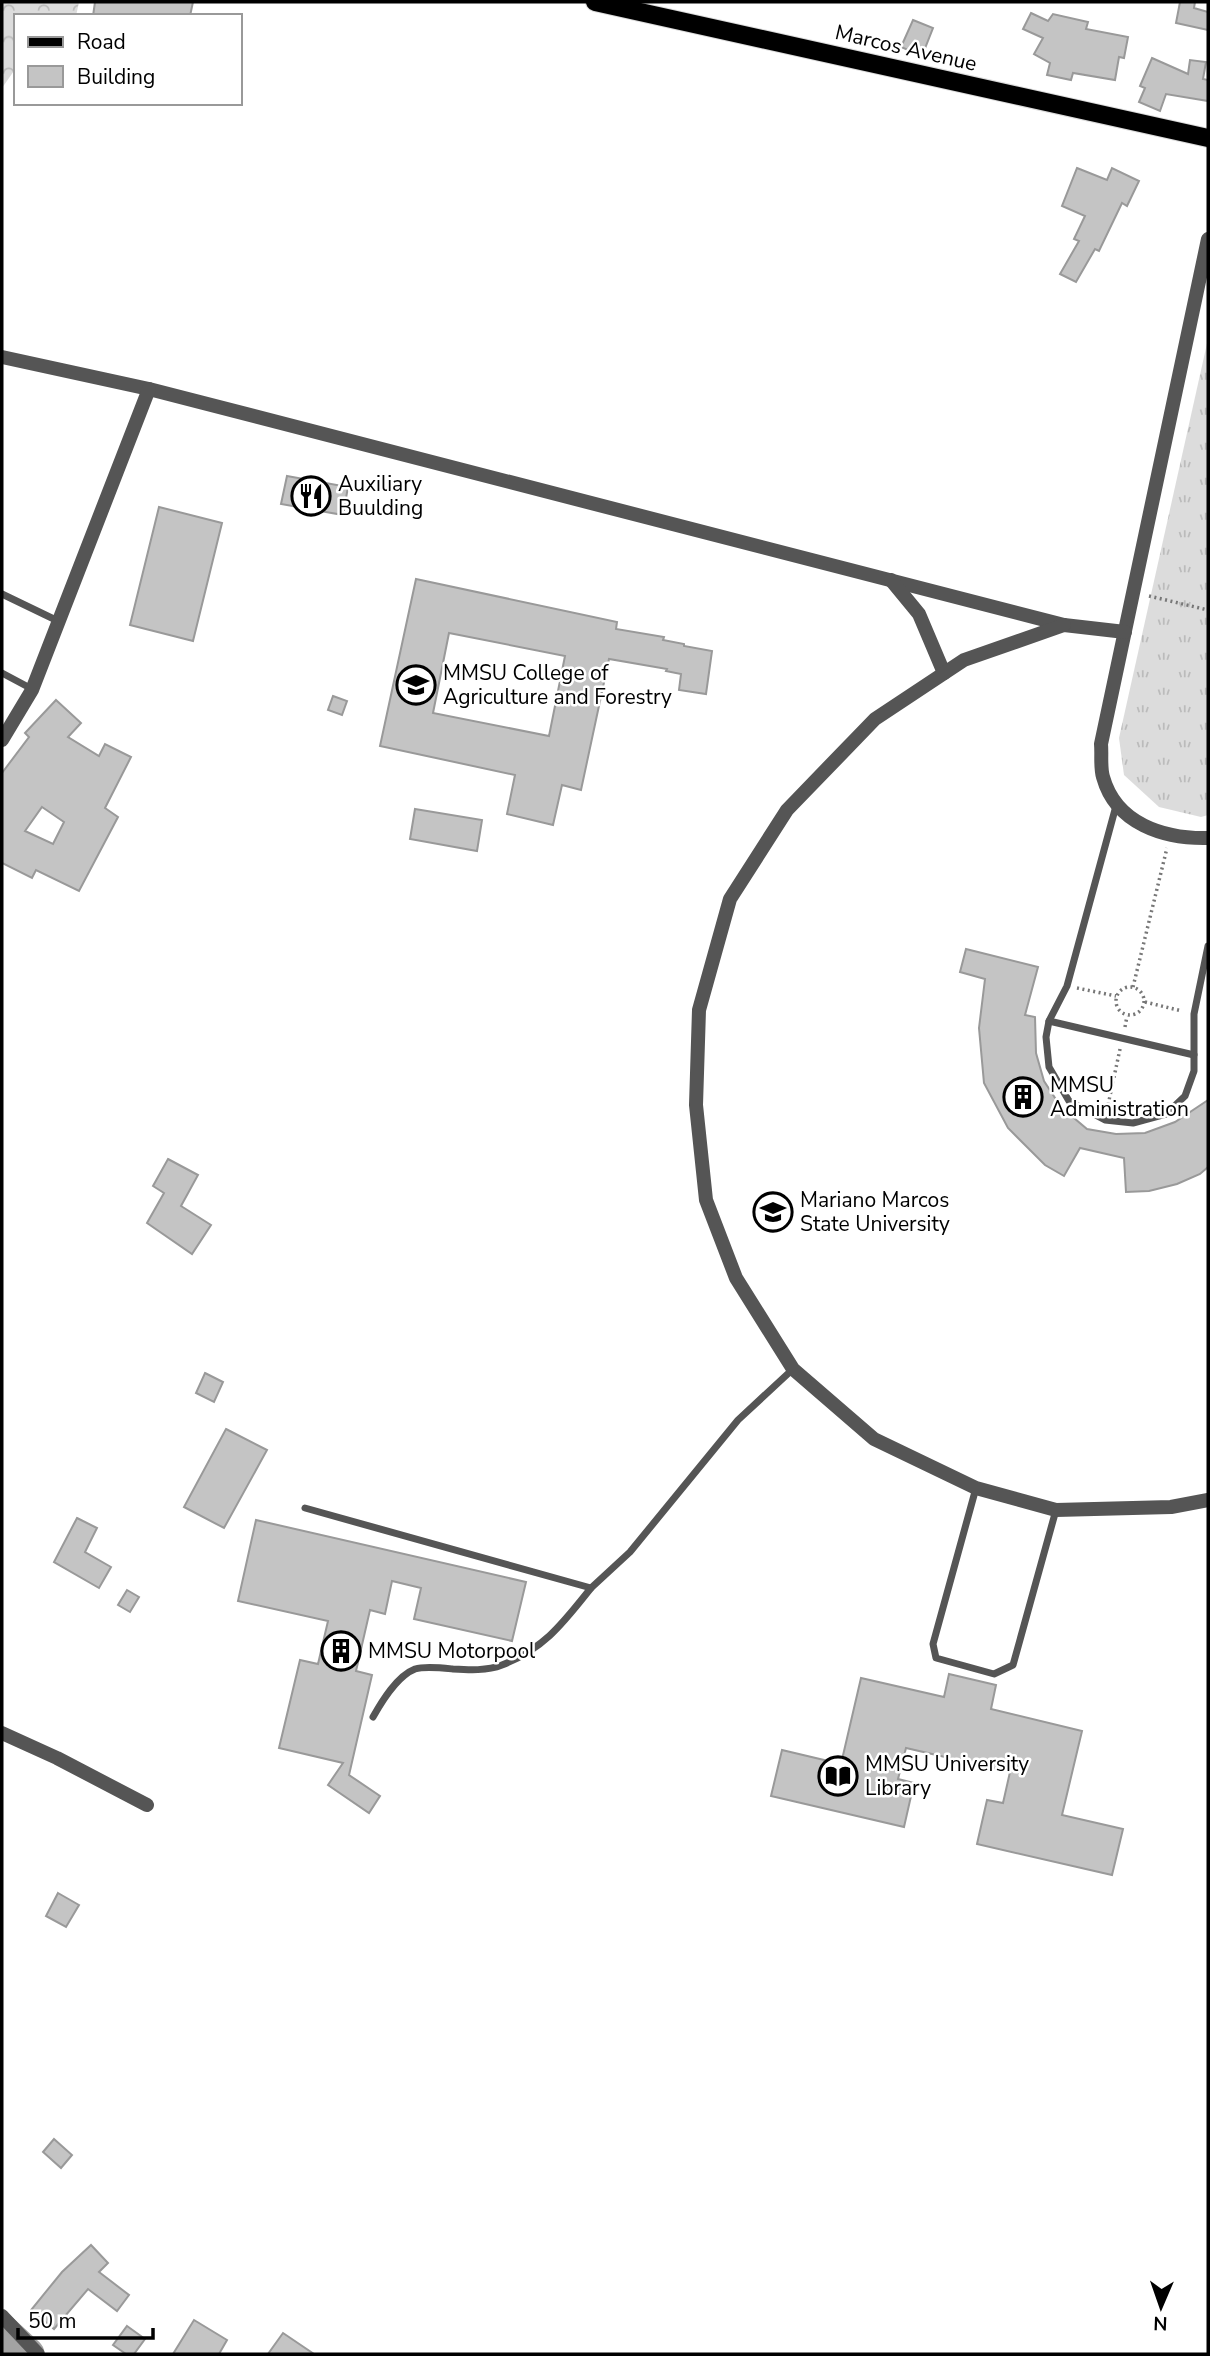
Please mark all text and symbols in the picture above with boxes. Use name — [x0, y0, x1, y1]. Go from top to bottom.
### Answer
legend — [14, 14, 242, 105]
street label: Marcos Avenue — [832, 18, 980, 78]
text: Road — [77, 28, 126, 56]
text: Building — [77, 63, 155, 91]
place label: Auxiliary Buulding — [338, 470, 423, 522]
restaurant icon: Auxiliary Buulding — [290, 475, 332, 517]
place label: MMSU College of Agriculture and Forestry — [443, 659, 672, 711]
school or university icon: MMSU College of Agriculture and Forestry — [395, 664, 437, 706]
place label: MMSU Administration — [1050, 1071, 1189, 1123]
building icon: MMSU Administration — [1002, 1076, 1044, 1118]
place label: Mariano Marcos State University — [800, 1186, 950, 1238]
school or university icon: Mariano Marcos State University — [752, 1191, 794, 1233]
building icon: MMSU Motorpool — [320, 1630, 362, 1672]
place label: MMSU Motorpool — [368, 1637, 536, 1665]
place label: MMSU University Library — [865, 1750, 1029, 1802]
library icon: MMSU University Library — [817, 1755, 859, 1797]
north arrow — [1126, 2272, 1196, 2342]
scale bar — [18, 2296, 152, 2340]
text: 50 m — [28, 2307, 77, 2335]
text: N — [1153, 2310, 1168, 2336]

